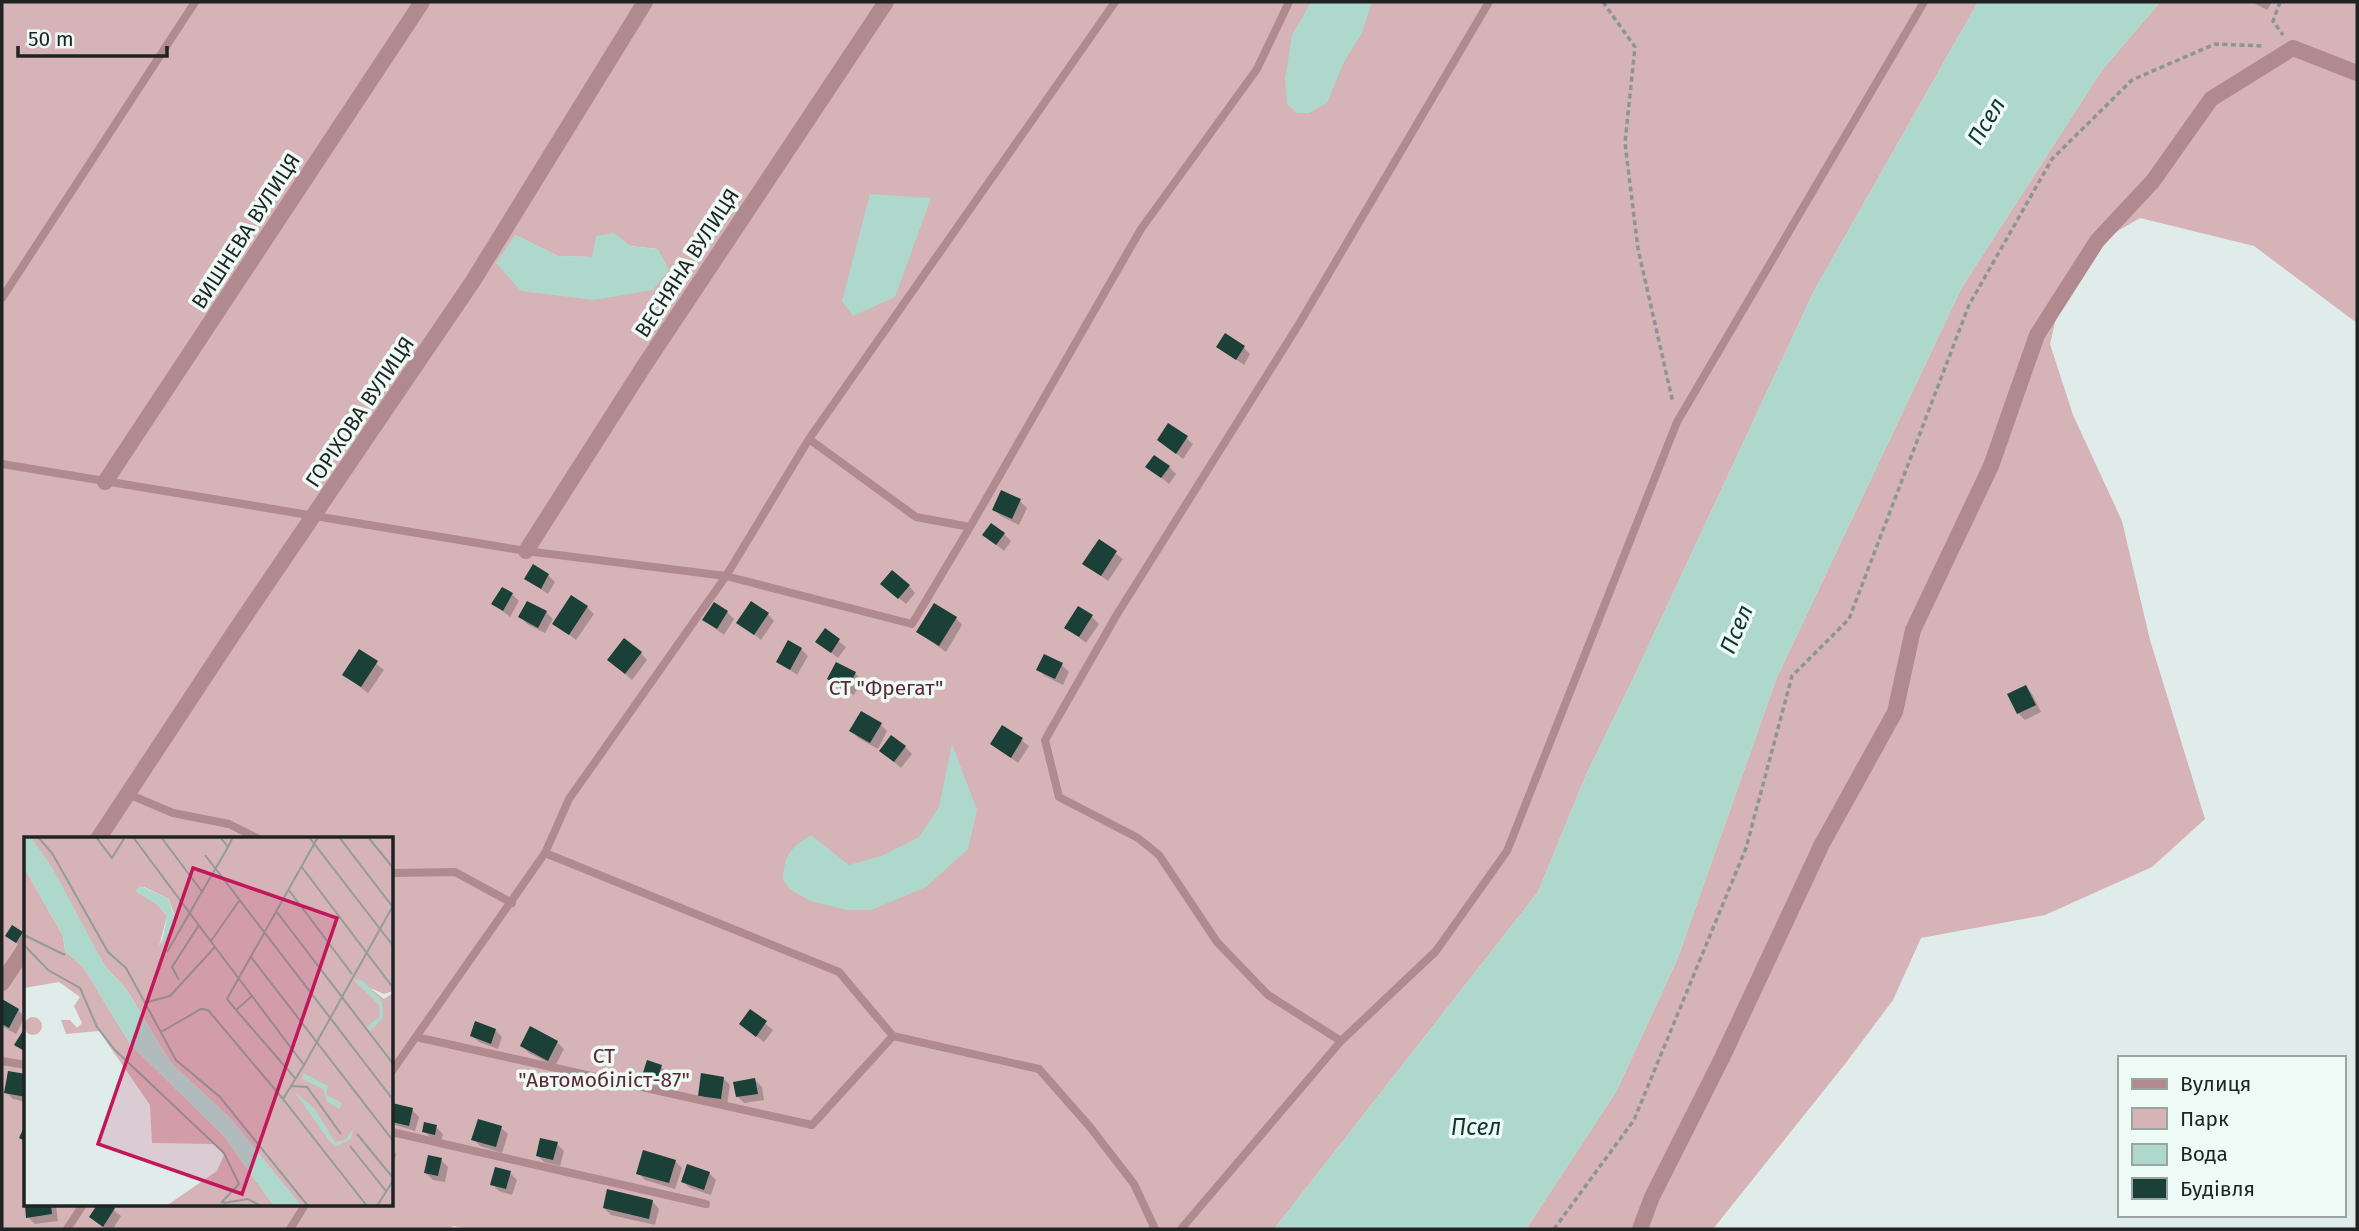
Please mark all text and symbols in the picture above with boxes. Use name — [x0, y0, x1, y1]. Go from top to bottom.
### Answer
scale bar — [18, 14, 166, 58]
text: 50 m — [28, 26, 74, 52]
water label: Псел — [1961, 92, 2011, 150]
street label: ВИШНЕВА ВУЛИЦЯ — [186, 148, 306, 314]
street label: ВЕСНЯНА ВУЛИЦЯ — [629, 184, 745, 342]
street label: ГОРІХОВА ВУЛИЦЯ — [300, 332, 420, 492]
water label: Псел — [1713, 600, 1759, 658]
park label: СТ "Фрегат" — [829, 675, 943, 701]
inset map — [24, 837, 394, 1206]
park label: СТ "Автомобiлiст-87" — [518, 1043, 690, 1093]
legend — [2118, 1056, 2345, 1217]
text: Вулиця — [2180, 1071, 2251, 1097]
text: Парк — [2180, 1106, 2229, 1132]
water label: Псел — [1451, 1113, 1501, 1141]
text: Вода — [2180, 1141, 2228, 1167]
text: Будівля — [2180, 1176, 2255, 1202]

